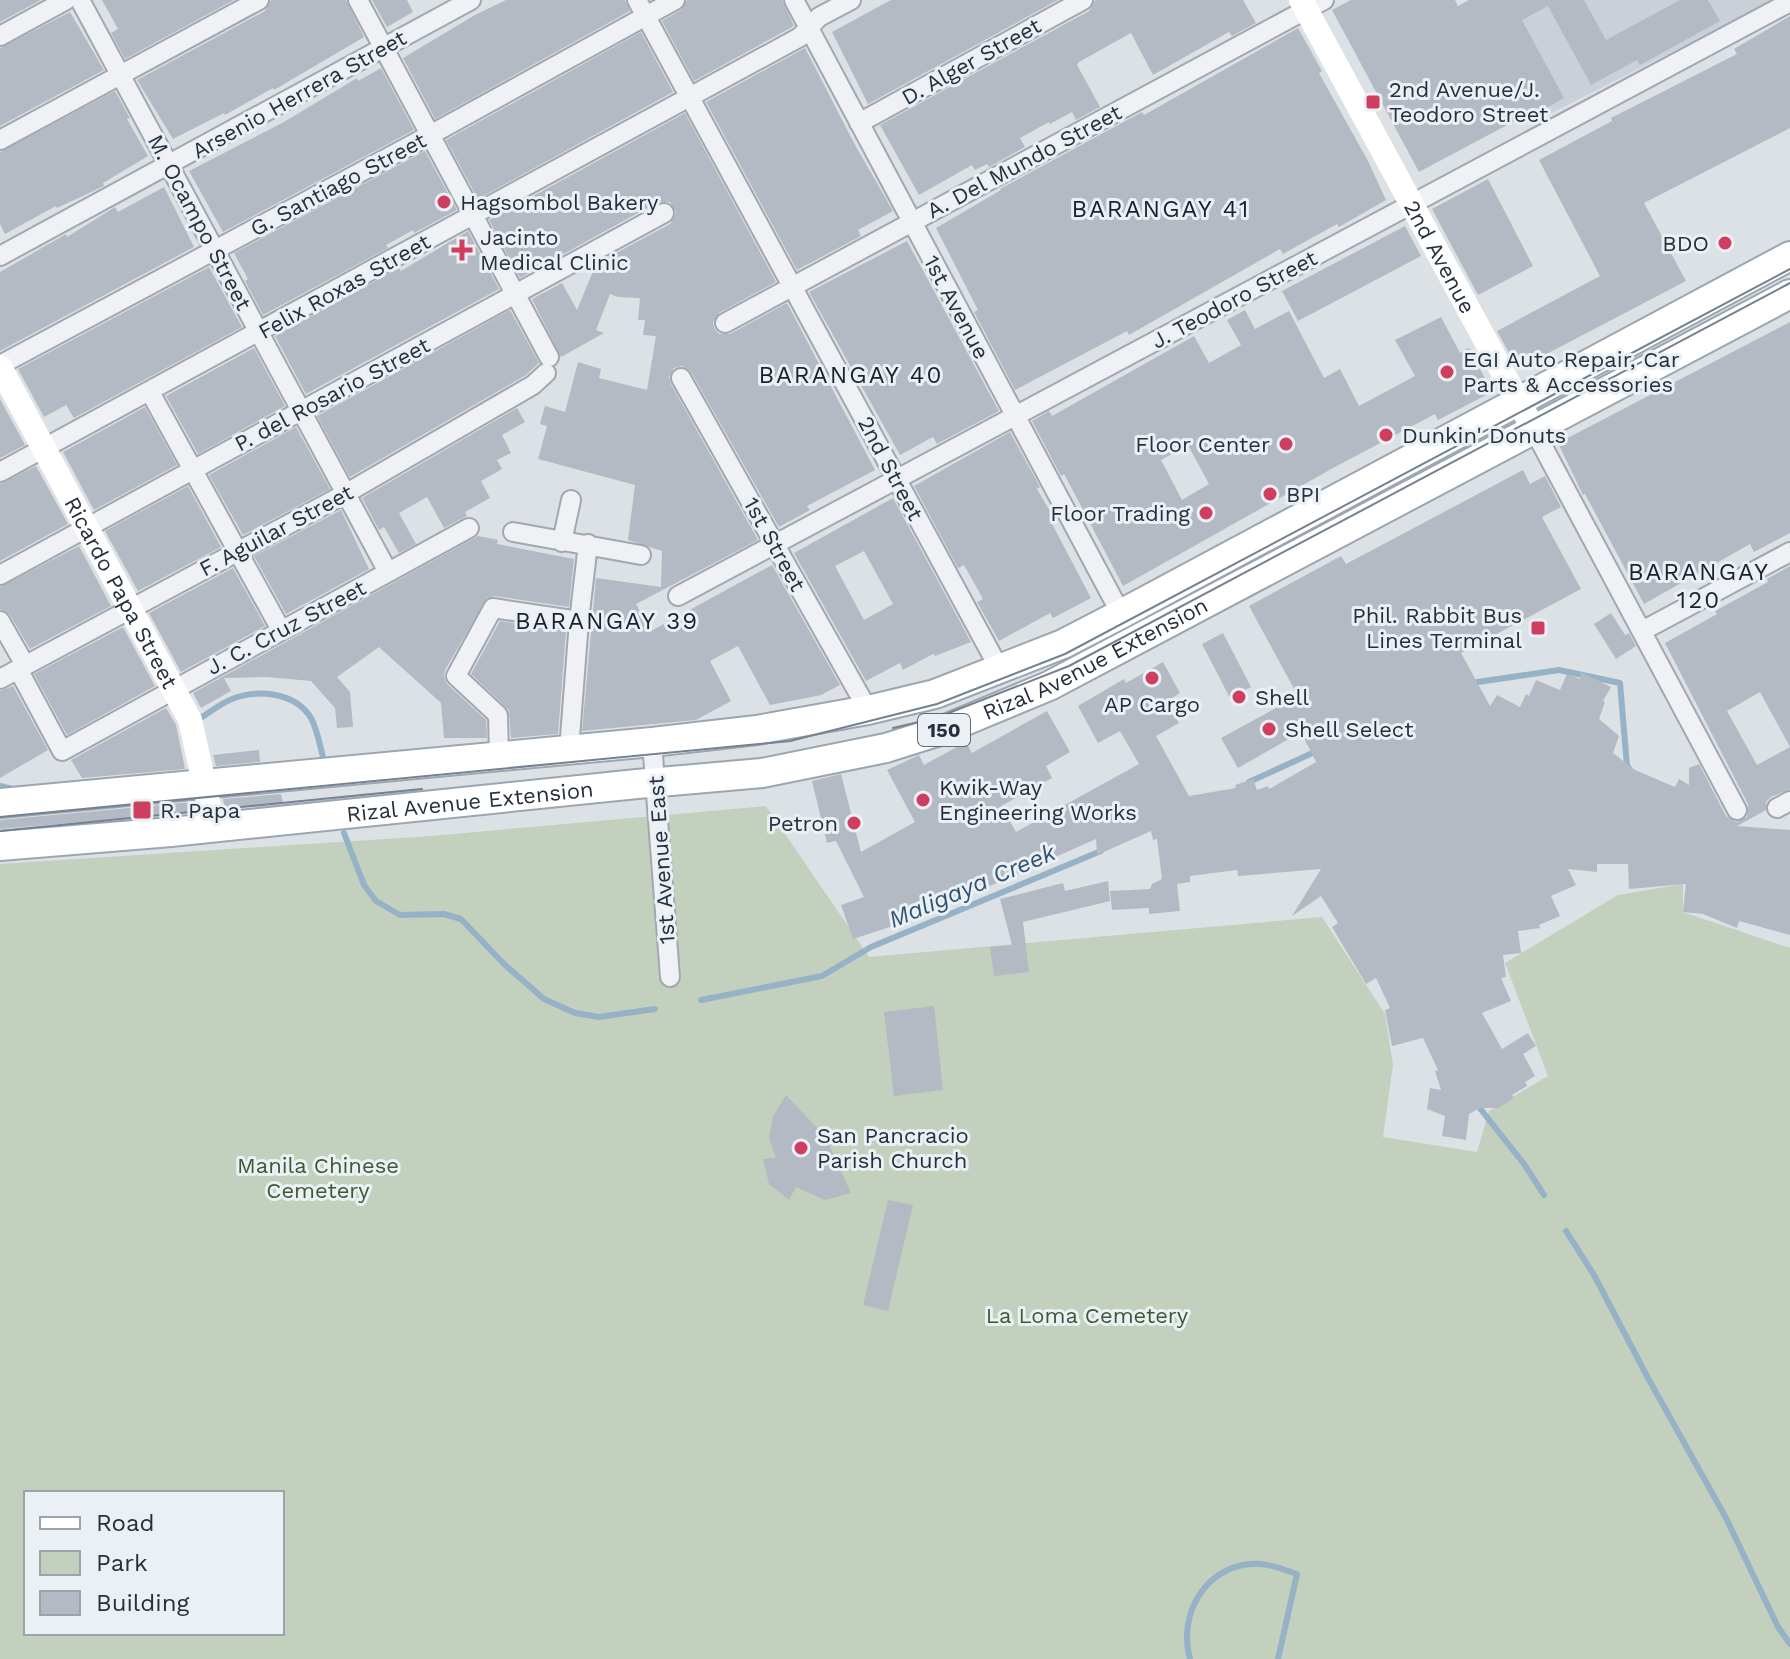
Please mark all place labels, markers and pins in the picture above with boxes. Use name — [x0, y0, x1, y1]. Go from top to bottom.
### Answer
place label: 2nd Avenue/J. Teodoro Street — [1389, 77, 1548, 127]
marker: 2nd Avenue/J. Teodoro Street — [1364, 93, 1382, 111]
place label: Hagsombol Bakery — [460, 190, 659, 215]
marker: Hagsombol Bakery — [435, 193, 453, 211]
place label: Jacinto Medical Clinic — [480, 225, 629, 275]
place label: BDO — [1662, 231, 1709, 256]
marker: BDO — [1716, 234, 1734, 252]
marker: Jacinto Medical Clinic — [451, 239, 473, 261]
place label: EGI Auto Repair, Car Parts & Accessories — [1463, 347, 1680, 397]
marker: EGI Auto Repair, Car Parts & Accessories — [1438, 363, 1456, 381]
place label: Dunkin' Donuts — [1402, 423, 1566, 448]
marker: Dunkin' Donuts — [1377, 426, 1395, 444]
place label: Floor Center — [1135, 432, 1270, 457]
marker: Floor Center — [1277, 435, 1295, 453]
place label: BPI — [1286, 482, 1320, 507]
marker: BPI — [1261, 485, 1279, 503]
place label: Floor Trading — [1050, 501, 1190, 526]
marker: Floor Trading — [1197, 504, 1215, 522]
place label: Phil. Rabbit Bus Lines Terminal — [1352, 603, 1522, 653]
marker: Phil. Rabbit Bus Lines Terminal — [1529, 619, 1547, 637]
marker: AP Cargo — [1143, 669, 1161, 687]
place label: Shell — [1255, 685, 1309, 710]
marker: Shell — [1230, 688, 1248, 706]
place label: AP Cargo — [1104, 692, 1200, 717]
place label: Shell Select — [1285, 717, 1413, 742]
marker: Shell Select — [1260, 720, 1278, 738]
place label: Kwik-Way Engineering Works — [939, 775, 1137, 825]
marker: Kwik-Way Engineering Works — [914, 791, 932, 809]
place label: R. Papa — [160, 798, 240, 823]
marker: R. Papa — [131, 799, 153, 821]
place label: Petron — [768, 811, 838, 836]
marker: Petron — [845, 814, 863, 832]
place label: San Pancracio Parish Church — [817, 1123, 969, 1173]
marker: San Pancracio Parish Church — [792, 1139, 810, 1157]

